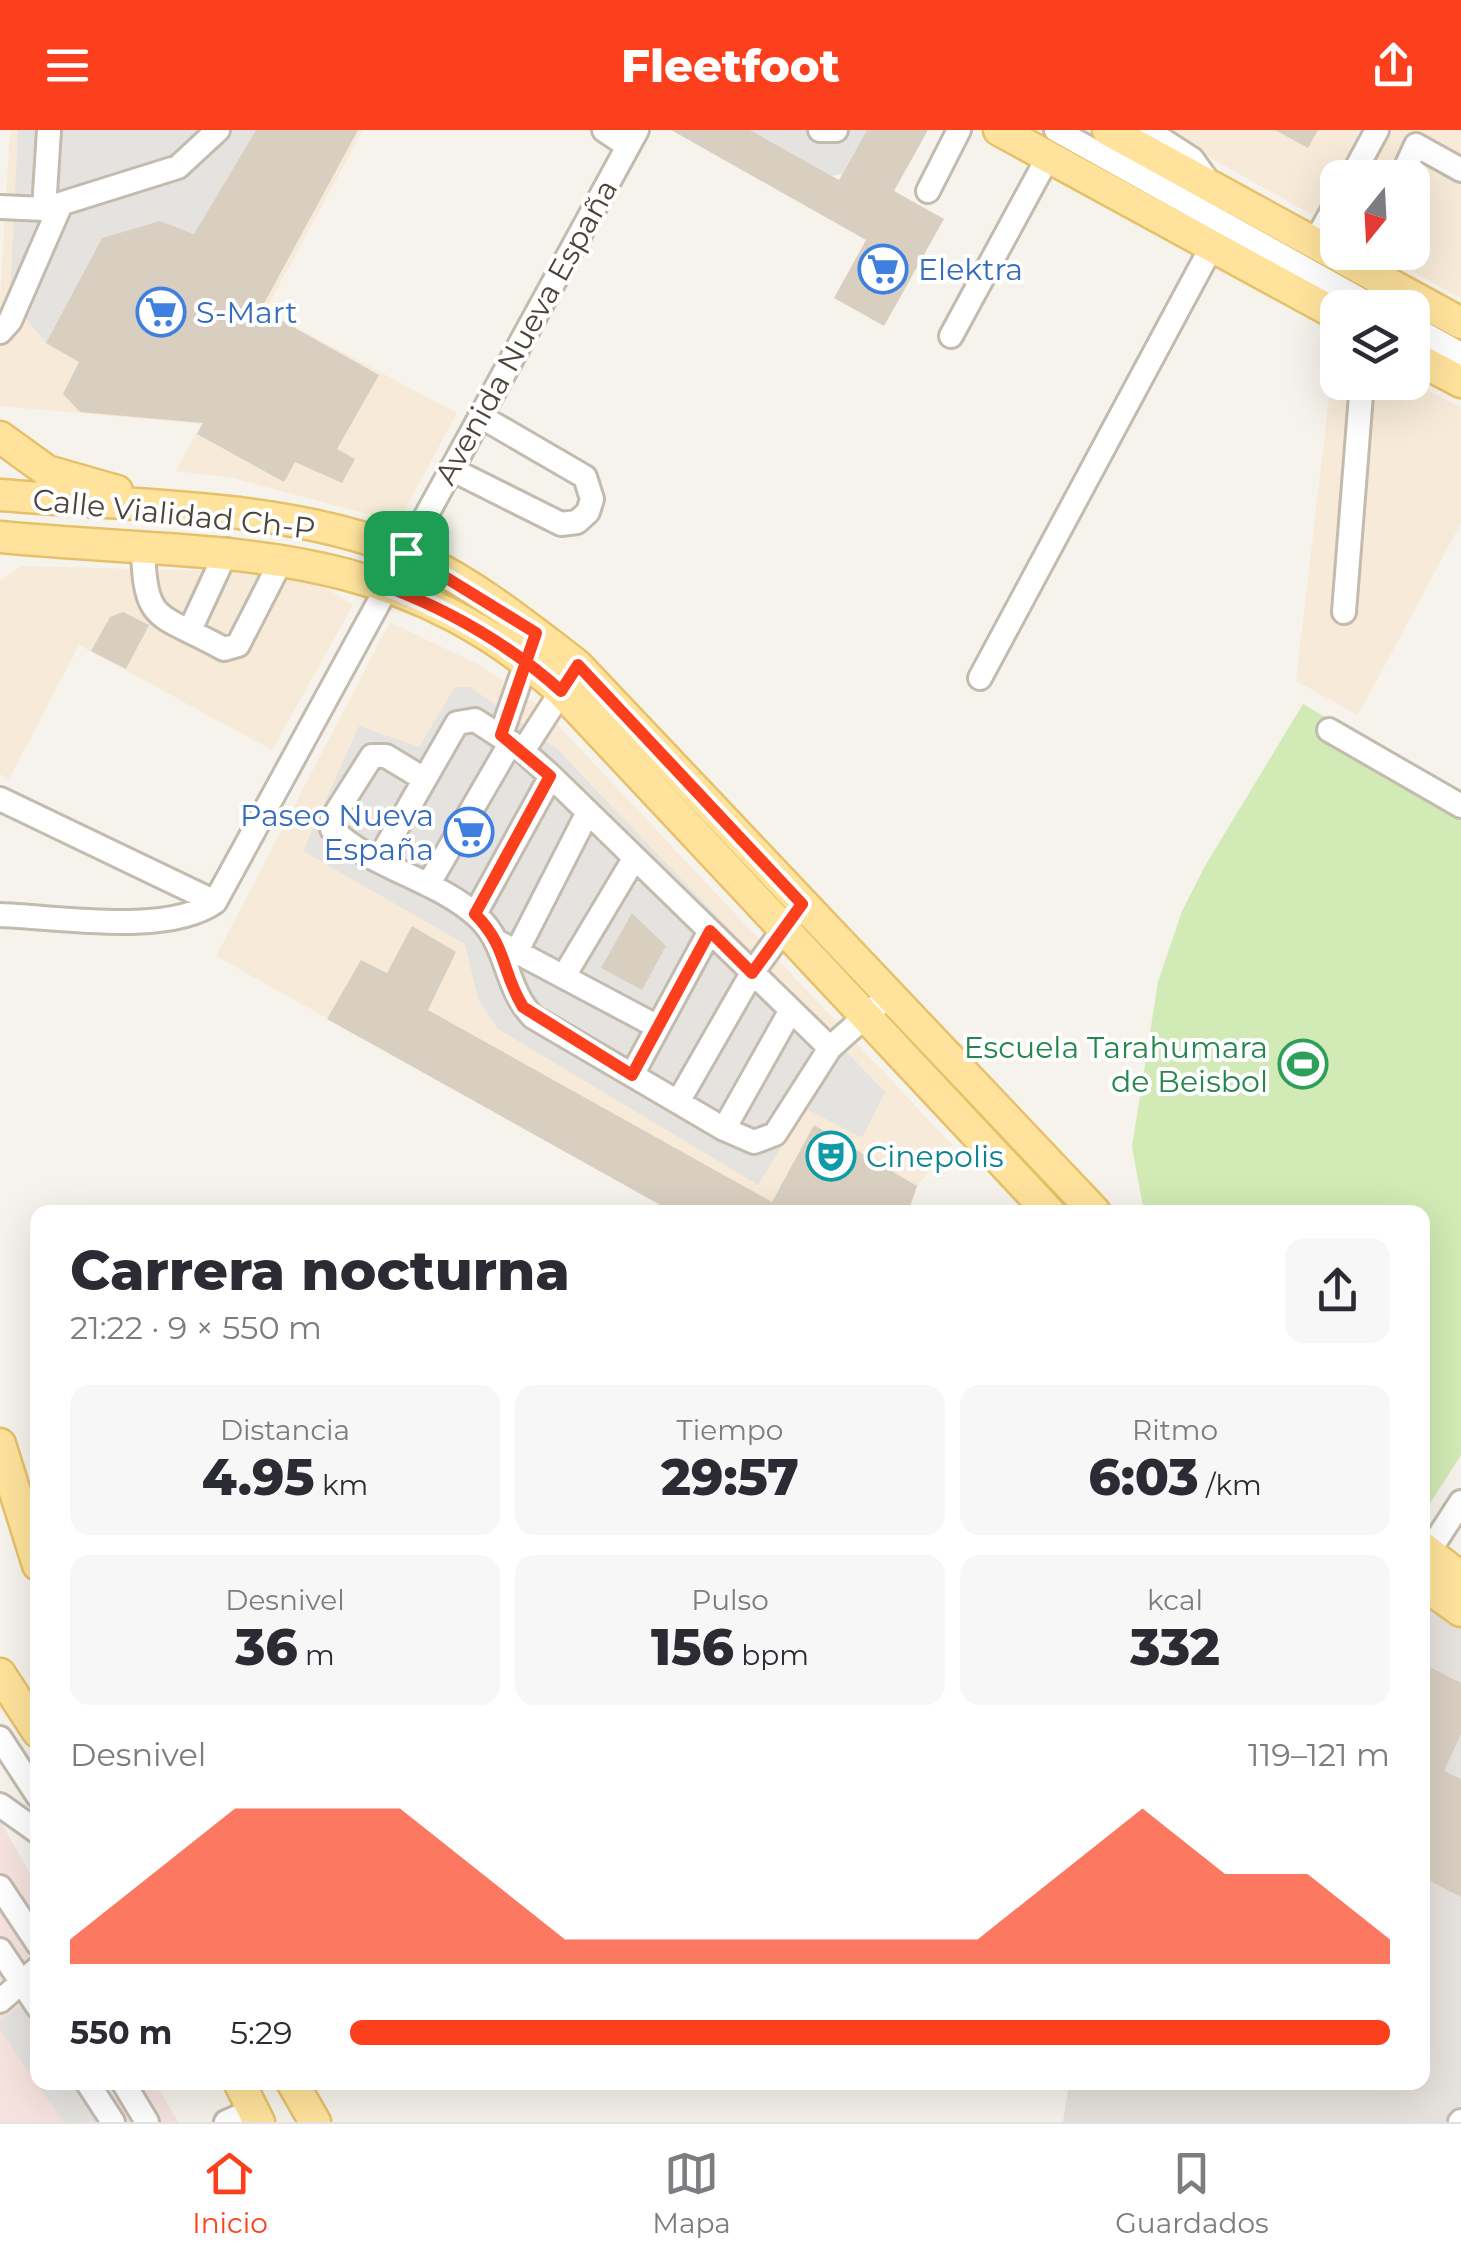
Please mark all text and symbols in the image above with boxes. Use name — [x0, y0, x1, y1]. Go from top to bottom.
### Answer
icon: menu — [40, 38, 95, 93]
text: Fleetfoot — [621, 38, 840, 93]
icon: share — [1366, 38, 1421, 93]
north arrow — [1320, 160, 1430, 270]
map controls — [1320, 160, 1430, 400]
street label: Avenida Nueva España — [427, 173, 625, 491]
supermarket icon: Elektra — [857, 243, 909, 295]
place label: Elektra — [918, 251, 1023, 288]
supermarket icon: S-Mart — [135, 286, 187, 338]
button: layers — [1320, 290, 1430, 400]
place label: S-Mart — [196, 294, 297, 331]
street label: Calle Vialidad Ch-P — [31, 481, 317, 547]
pin — [364, 511, 449, 596]
icon: arrive — [379, 526, 434, 581]
place label: Paseo Nueva España — [240, 797, 434, 868]
supermarket icon: Paseo Nueva España — [443, 806, 495, 858]
place label: Escuela Tarahumara de Beisbol — [964, 1029, 1268, 1100]
sports icon: Escuela Tarahumara de Beisbol — [1277, 1038, 1329, 1090]
theatre icon: Cinepolis — [805, 1130, 857, 1182]
place label: Cinepolis — [866, 1138, 1004, 1175]
text: Carrera nocturna — [70, 1237, 570, 1304]
button: share — [1285, 1238, 1390, 1343]
text: 21:22 · 9 × 550 m — [70, 1308, 322, 1347]
text: Distancia — [220, 1413, 350, 1447]
text: Tiempo — [677, 1413, 783, 1447]
text: Ritmo — [1132, 1413, 1218, 1447]
text: 4.95 — [202, 1447, 315, 1508]
text: 29:57 — [661, 1447, 799, 1508]
text: 6:03 — [1088, 1447, 1199, 1508]
text: km — [315, 1468, 368, 1502]
text: /km — [1199, 1468, 1262, 1502]
text: Desnivel — [225, 1583, 345, 1617]
text: Pulso — [691, 1583, 769, 1617]
text: kcal — [1147, 1583, 1203, 1617]
text: 36 — [235, 1617, 298, 1678]
text: 156 — [651, 1617, 734, 1678]
text: 332 — [1130, 1617, 1220, 1678]
text: m — [298, 1638, 335, 1672]
text: bpm — [734, 1638, 809, 1672]
text: Desnivel — [70, 1735, 206, 1774]
text: 119–121 m — [1248, 1735, 1390, 1774]
text: 550 m — [70, 2013, 172, 2052]
text: 5:29 — [230, 2013, 293, 2052]
tab: Inicio — [192, 2146, 268, 2240]
tab: Mapa — [652, 2146, 731, 2240]
tab: Guardados — [1115, 2146, 1269, 2240]

